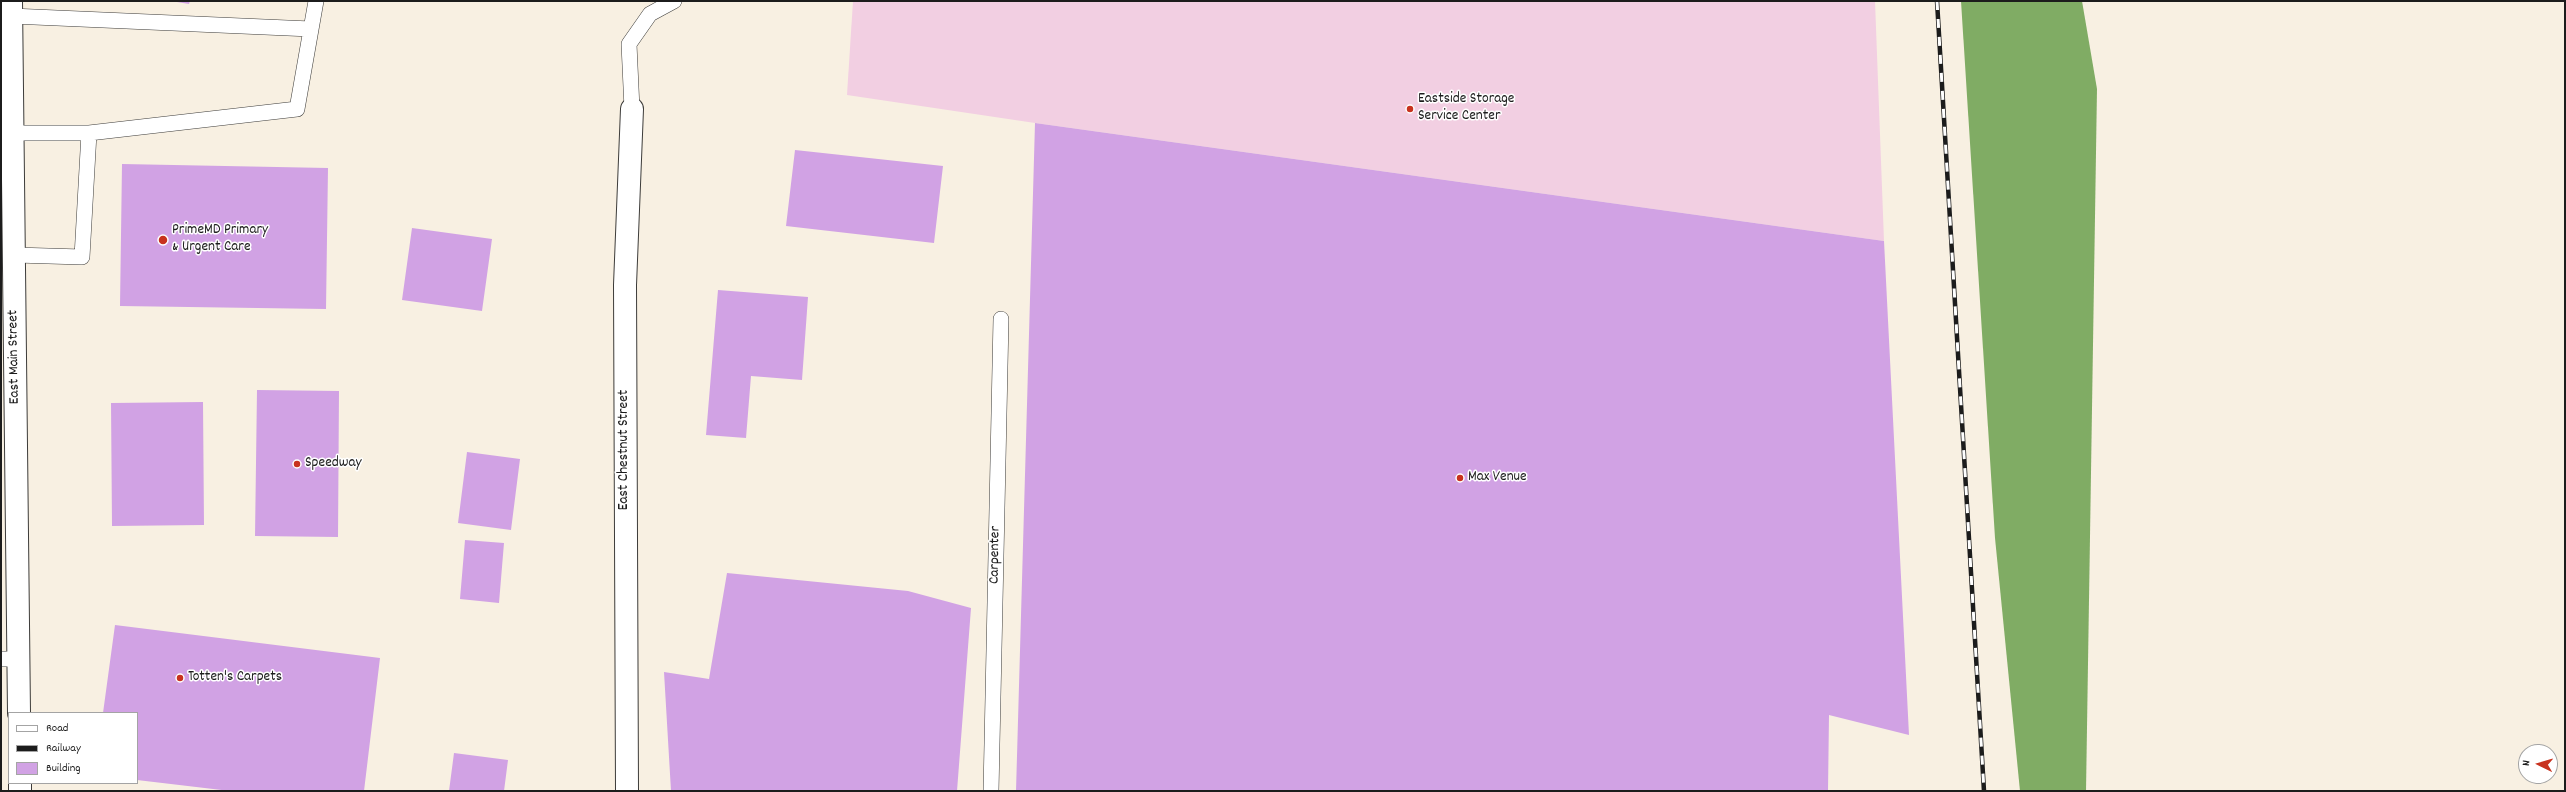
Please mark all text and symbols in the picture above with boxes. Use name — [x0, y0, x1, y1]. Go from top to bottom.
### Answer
place label: Eastside Storage Service Center — [1418, 91, 1514, 126]
marker: Eastside Storage Service Center — [1405, 104, 1415, 114]
place label: PrimeMD Primary & Urgent Care — [172, 222, 268, 257]
marker: PrimeMD Primary & Urgent Care — [157, 234, 169, 246]
street label: East Main Street — [5, 310, 25, 404]
street label: East Chestnut Street — [616, 390, 634, 510]
place label: Speedway — [305, 455, 362, 473]
marker: Speedway — [292, 459, 302, 469]
place label: Max Venue — [1468, 469, 1527, 487]
marker: Max Venue — [1455, 473, 1465, 483]
street label: Carpenter — [986, 526, 1006, 584]
place label: Totten's Carpets — [188, 669, 282, 687]
marker: Totten's Carpets — [175, 673, 185, 683]
legend — [8, 712, 138, 784]
text: Road — [46, 720, 68, 737]
text: Railway — [46, 740, 81, 757]
north arrow — [2518, 744, 2558, 784]
text: Building — [46, 760, 81, 777]
text: N — [2519, 760, 2535, 766]

